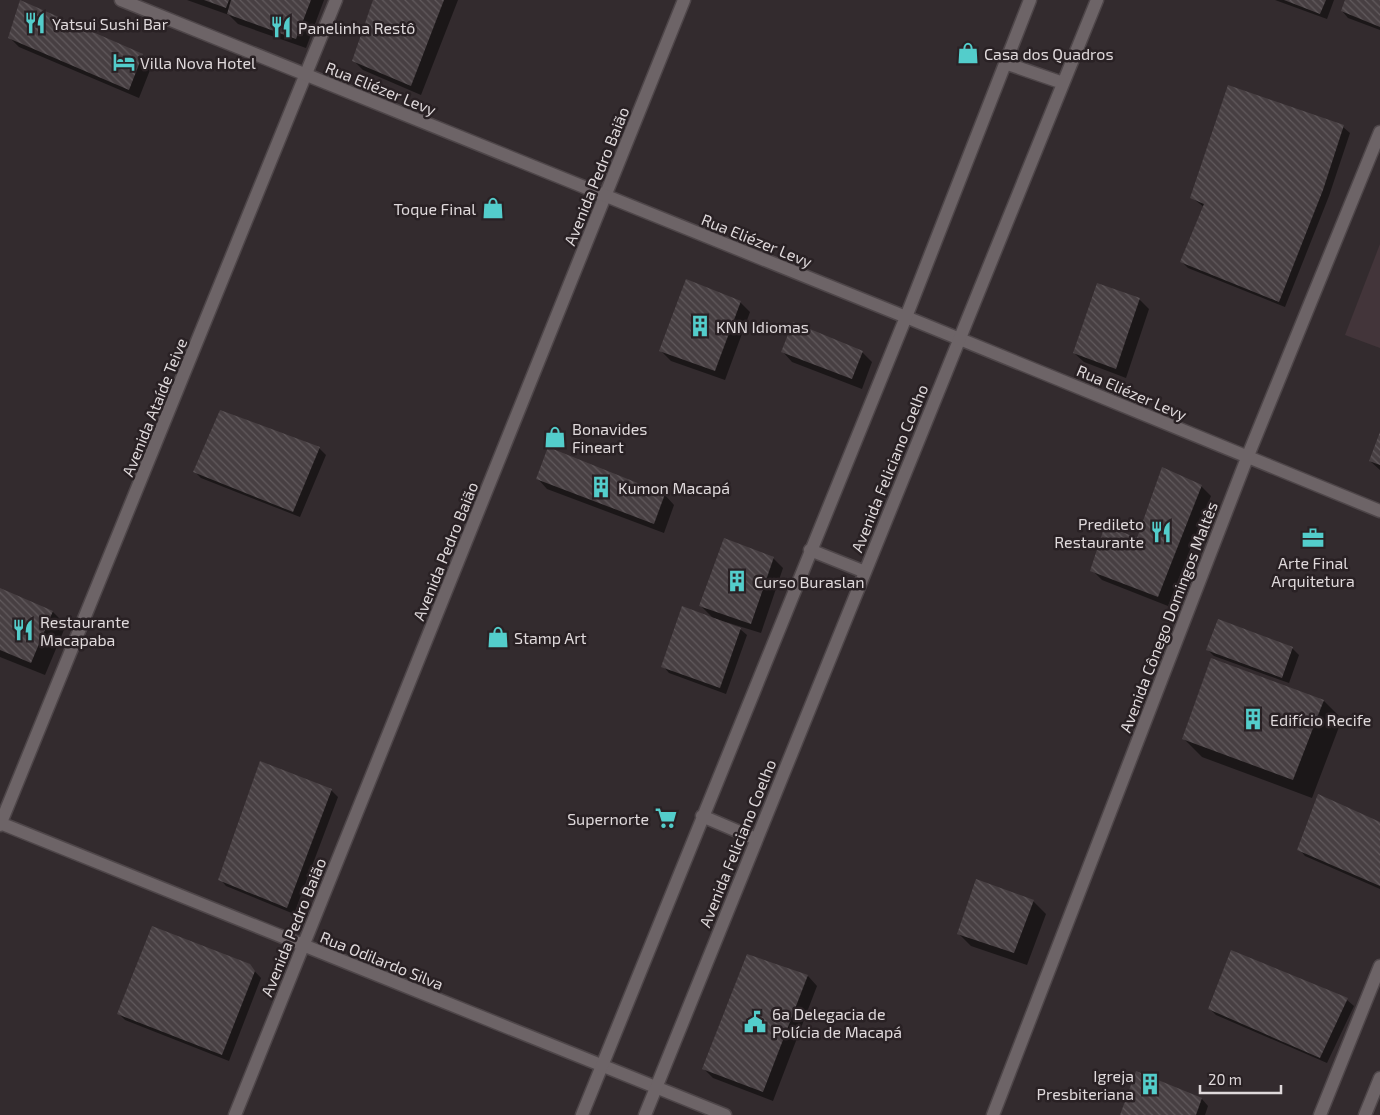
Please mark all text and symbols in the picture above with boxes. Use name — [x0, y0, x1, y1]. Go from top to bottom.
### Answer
restaurant icon: Yatsui Sushi Bar — [22, 10, 48, 36]
place label: Yatsui Sushi Bar — [52, 14, 169, 33]
restaurant icon: Panelinha Restô — [268, 14, 294, 40]
place label: Panelinha Restô — [298, 18, 415, 37]
shop icon: Casa dos Quadros — [955, 40, 981, 66]
place label: Casa dos Quadros — [984, 44, 1114, 64]
hotel icon: Villa Nova Hotel — [111, 49, 137, 75]
place label: Villa Nova Hotel — [140, 53, 256, 72]
street label: Rua Eliézer Levy — [323, 57, 440, 119]
street label: Avenida Pedro Baião — [559, 104, 633, 248]
shop icon: Toque Final — [480, 195, 506, 221]
place label: Toque Final — [394, 199, 476, 218]
street label: Rua Eliézer Levy — [699, 209, 816, 271]
building icon: KNN Idiomas — [687, 313, 713, 339]
place label: KNN Idiomas — [716, 317, 809, 336]
street label: Avenida Ataíde Teive — [118, 335, 190, 479]
street label: Rua Eliézer Levy — [1074, 360, 1190, 424]
street label: Avenida Feliciano Coelho — [847, 381, 931, 555]
place label: Bonavides Fineart — [572, 419, 647, 456]
shop icon: Bonavides Fineart — [542, 424, 568, 450]
building icon: Kumon Macapá — [588, 474, 614, 500]
place label: Kumon Macapá — [618, 478, 730, 497]
street label: Avenida Pedro Baião — [408, 479, 482, 623]
street label: Avenida Cônego Domingos Maltês — [1115, 499, 1221, 735]
place label: Predileto Restaurante — [1054, 514, 1144, 551]
restaurant icon: Predileto Restaurante — [1148, 519, 1174, 545]
office icon: Arte Final Arquitetura — [1300, 525, 1326, 551]
place label: Arte Final Arquitetura — [1271, 553, 1355, 590]
building icon: Curso Buraslan — [724, 568, 750, 594]
place label: Curso Buraslan — [754, 572, 865, 591]
place label: Restaurante Macapaba — [40, 612, 130, 649]
restaurant icon: Restaurante Macapaba — [10, 617, 36, 643]
shop icon: Stamp Art — [485, 624, 511, 650]
place label: Stamp Art — [514, 628, 587, 647]
building icon: Edifício Recife — [1240, 706, 1266, 732]
place label: Edifício Recife — [1270, 710, 1371, 729]
street label: Avenida Feliciano Coelho — [695, 756, 779, 930]
supermarket icon: Supernorte — [653, 805, 679, 831]
place label: Supernorte — [567, 809, 649, 828]
street label: Avenida Pedro Baião — [256, 855, 330, 999]
street label: Rua Odilardo Silva — [318, 927, 446, 993]
place label: 6a Delegacia de Polícia de Macapá — [772, 1004, 902, 1041]
public building icon: 6a Delegacia de Polícia de Macapá — [742, 1009, 768, 1035]
scale bar — [1200, 1062, 1281, 1094]
place label: Igreja Presbiteriana — [1037, 1066, 1134, 1103]
text: 20 m — [1208, 1070, 1242, 1088]
building icon: Igreja Presbiteriana — [1137, 1071, 1163, 1097]

